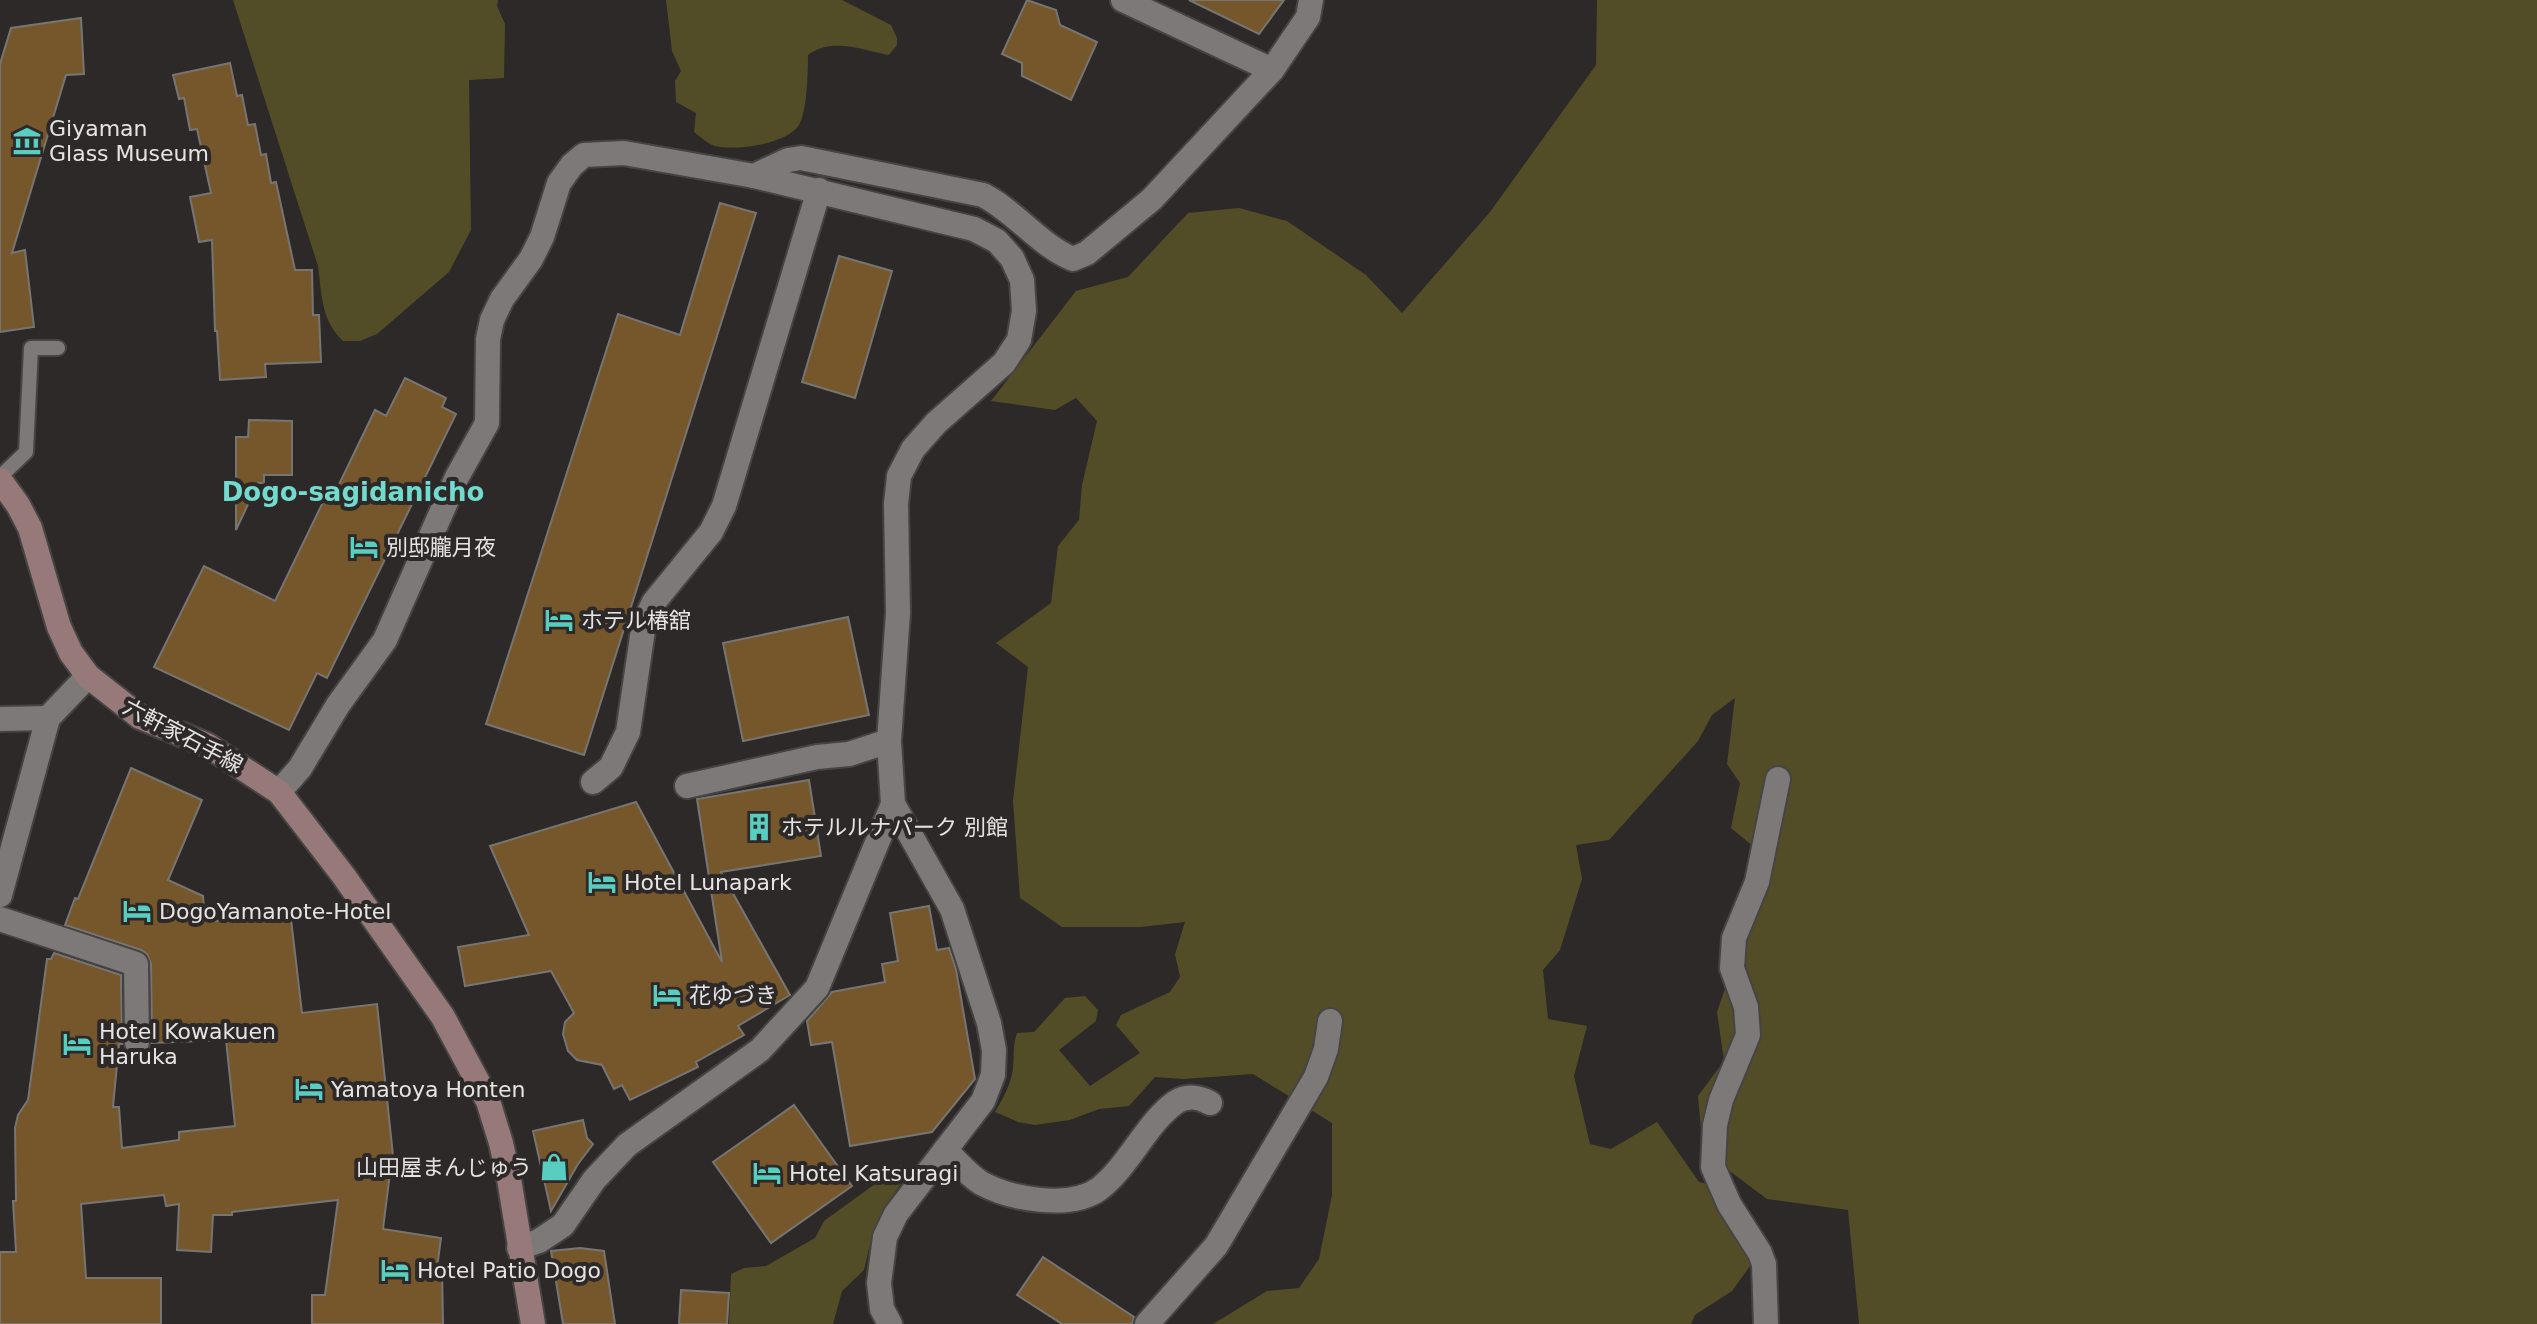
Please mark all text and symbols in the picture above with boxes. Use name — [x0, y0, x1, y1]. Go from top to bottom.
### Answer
place label: Giyaman Glass Museum — [49, 116, 209, 166]
museum icon: Giyaman Glass Museum — [12, 126, 42, 156]
district label: Dogo-sagidanicho — [222, 477, 484, 507]
hotel icon: 別邸朧月夜 — [349, 532, 379, 562]
place label: 別邸朧月夜 — [386, 535, 496, 560]
hotel icon: ホテル椿舘 — [544, 605, 574, 635]
place label: ホテル椿舘 — [581, 608, 691, 633]
street label: 六軒家石手線 — [119, 694, 247, 778]
building icon: ホテルルナパーク 別館 — [744, 812, 774, 842]
place label: ホテルルナパーク 別館 — [781, 815, 1008, 840]
hotel icon: Hotel Lunapark — [587, 867, 617, 897]
place label: Hotel Lunapark — [624, 870, 792, 895]
hotel icon: DogoYamanote-Hotel — [122, 896, 152, 926]
place label: DogoYamanote-Hotel — [159, 899, 391, 924]
hotel icon: 花ゆづき — [652, 980, 682, 1010]
place label: 花ゆづき — [689, 983, 777, 1008]
place label: Hotel Kowakuen Haruka — [99, 1019, 276, 1069]
hotel icon: Hotel Kowakuen Haruka — [62, 1029, 92, 1059]
hotel icon: Yamatoya Honten — [294, 1074, 324, 1104]
place label: Yamatoya Honten — [330, 1077, 525, 1102]
shop icon: 山田屋まんじゅう — [539, 1152, 569, 1182]
place label: 山田屋まんじゅう — [356, 1155, 532, 1180]
hotel icon: Hotel Katsuragi — [752, 1158, 782, 1188]
place label: Hotel Katsuragi — [789, 1161, 958, 1186]
hotel icon: Hotel Patio Dogo — [380, 1255, 410, 1285]
place label: Hotel Patio Dogo — [417, 1258, 601, 1283]

